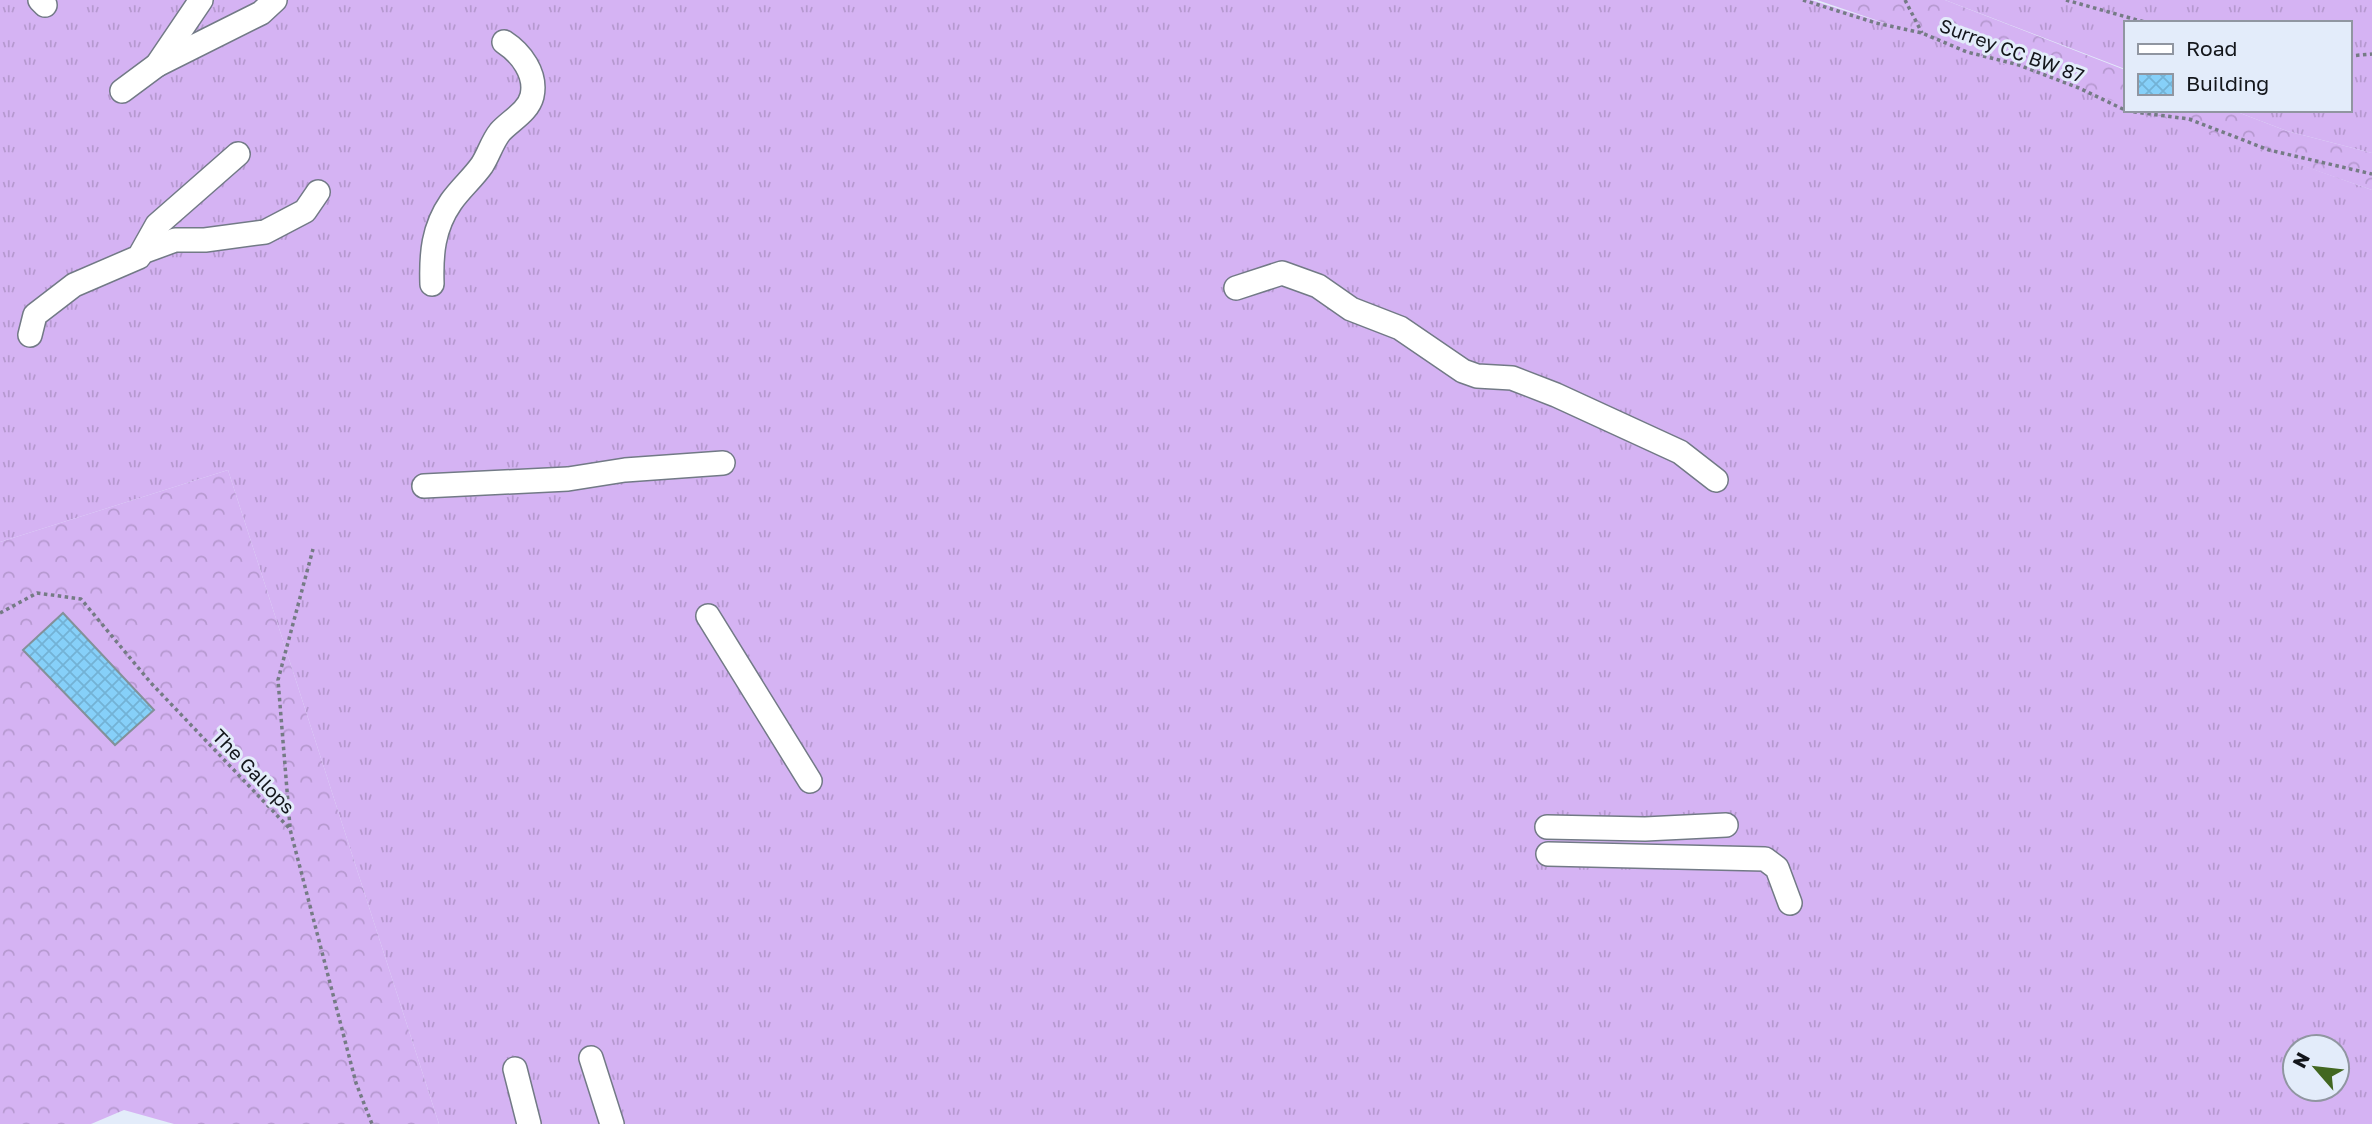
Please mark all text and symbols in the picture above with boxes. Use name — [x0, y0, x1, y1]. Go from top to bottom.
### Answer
street label: Surrey CC BW 87 — [1937, 13, 2087, 87]
legend — [2124, 21, 2351, 112]
text: Road — [2186, 35, 2237, 61]
text: Building — [2186, 70, 2269, 96]
street label: The Gallops — [208, 724, 300, 818]
north arrow — [2281, 1033, 2351, 1103]
text: N — [2287, 1048, 2314, 1072]

